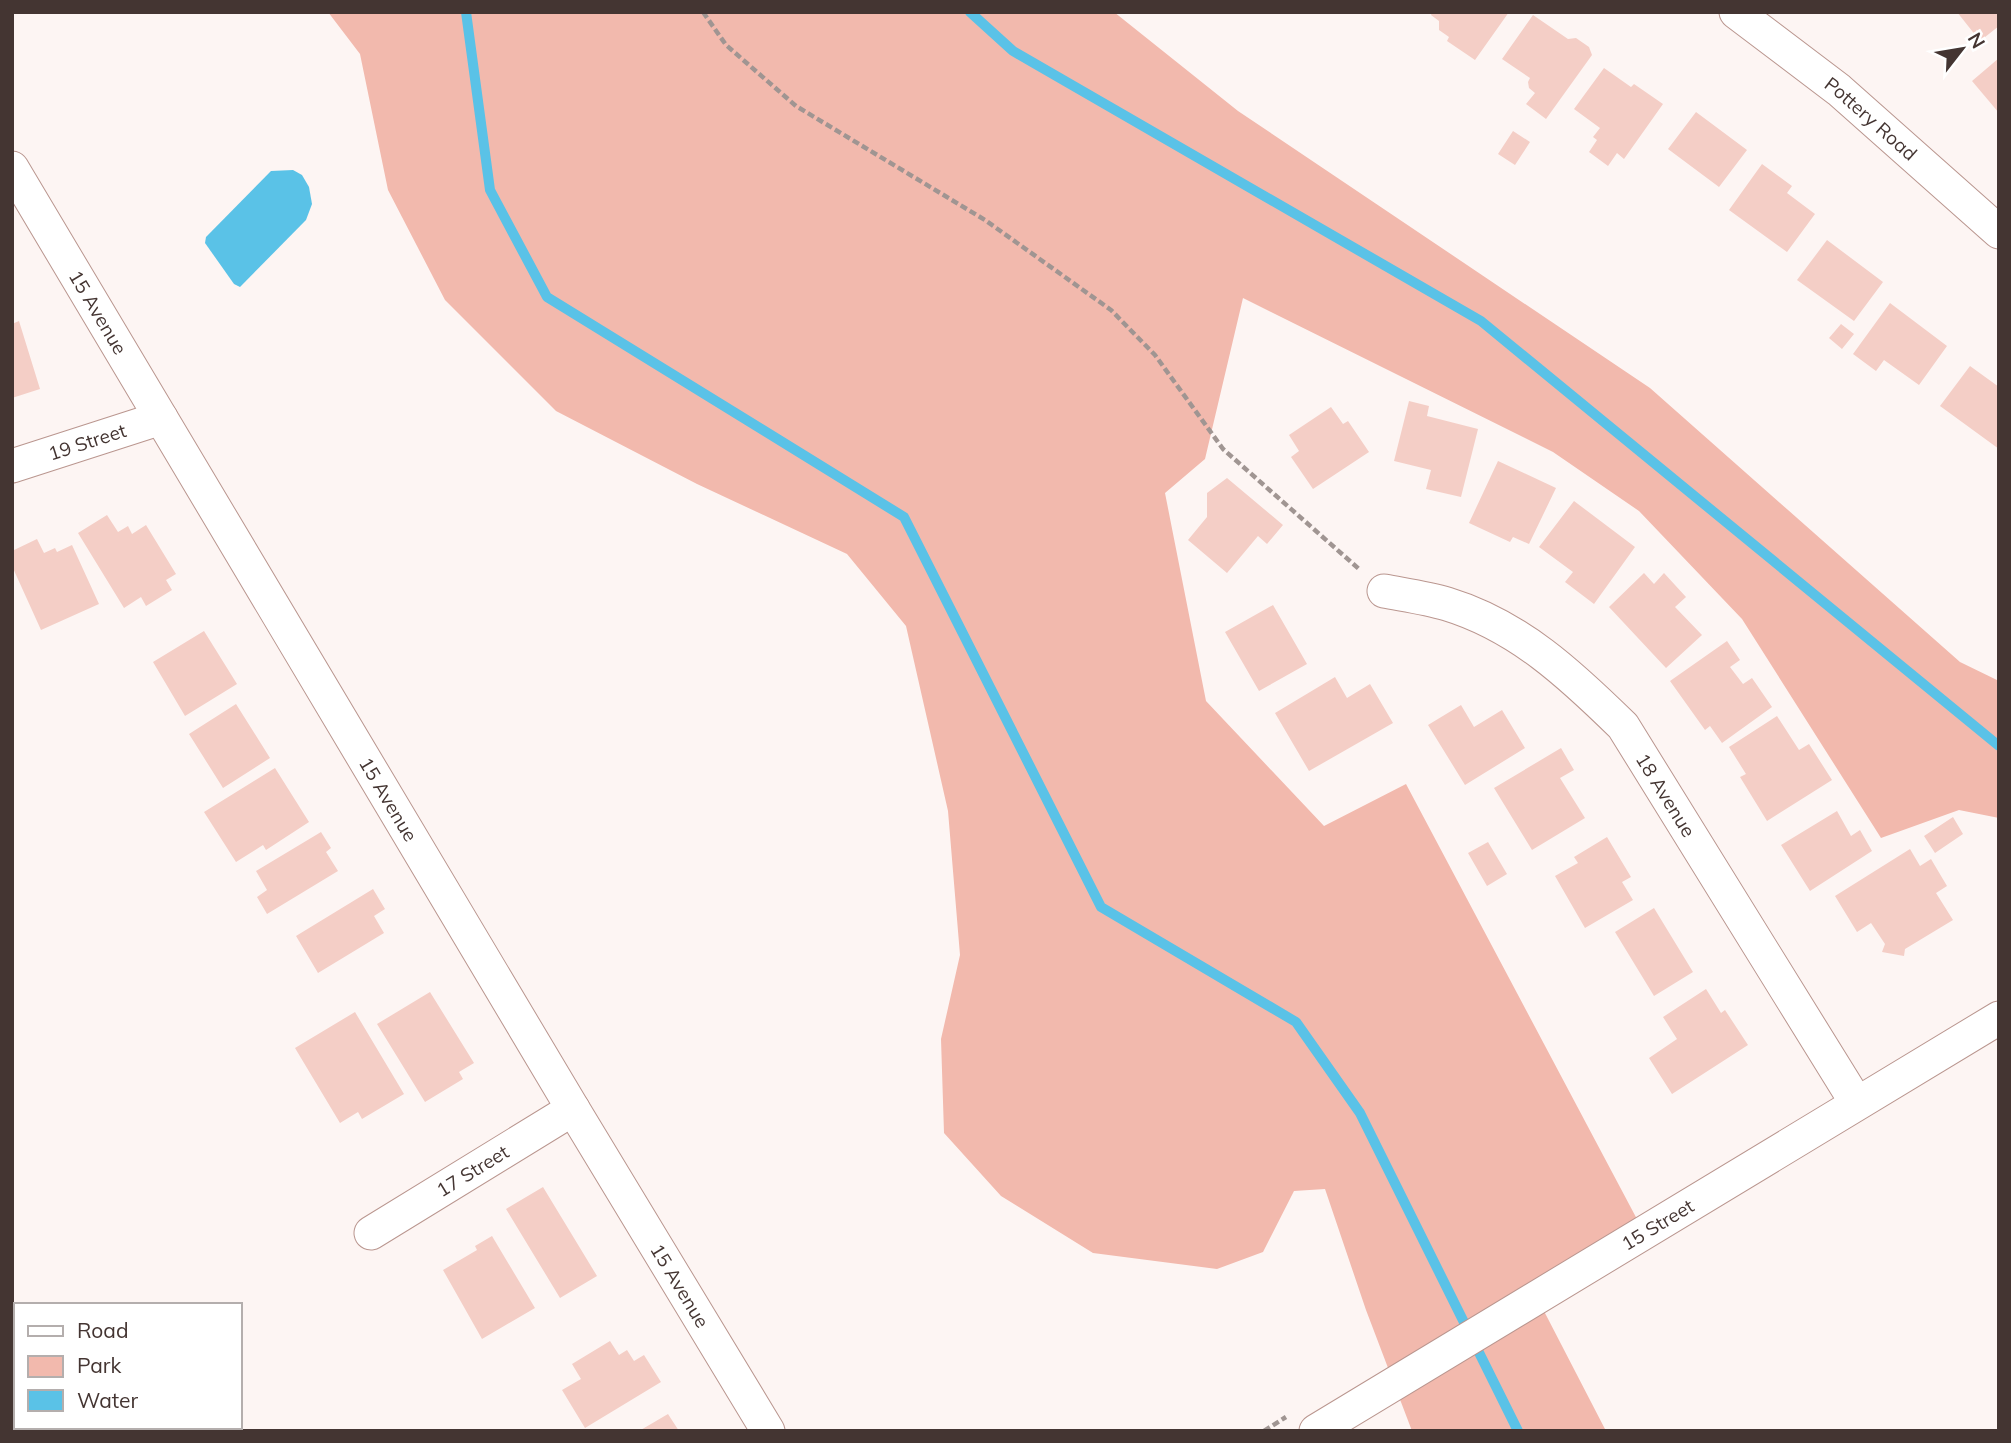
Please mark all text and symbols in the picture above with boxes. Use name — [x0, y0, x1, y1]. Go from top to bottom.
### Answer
north arrow — [1927, 14, 1997, 84]
text: N — [1963, 28, 1991, 53]
street label: Pottery Road — [1820, 72, 1922, 166]
street label: 15 Avenue — [64, 266, 132, 359]
street label: 19 Street — [45, 418, 129, 466]
street label: 18 Avenue — [1631, 749, 1701, 841]
street label: 15 Avenue — [354, 753, 423, 846]
street label: 17 Street — [432, 1139, 513, 1202]
street label: 15 Street — [1617, 1193, 1698, 1256]
street label: 15 Avenue — [645, 1239, 715, 1332]
legend — [14, 1303, 242, 1429]
text: Road — [77, 1317, 128, 1343]
text: Park — [77, 1352, 121, 1378]
text: Water — [77, 1387, 138, 1413]

